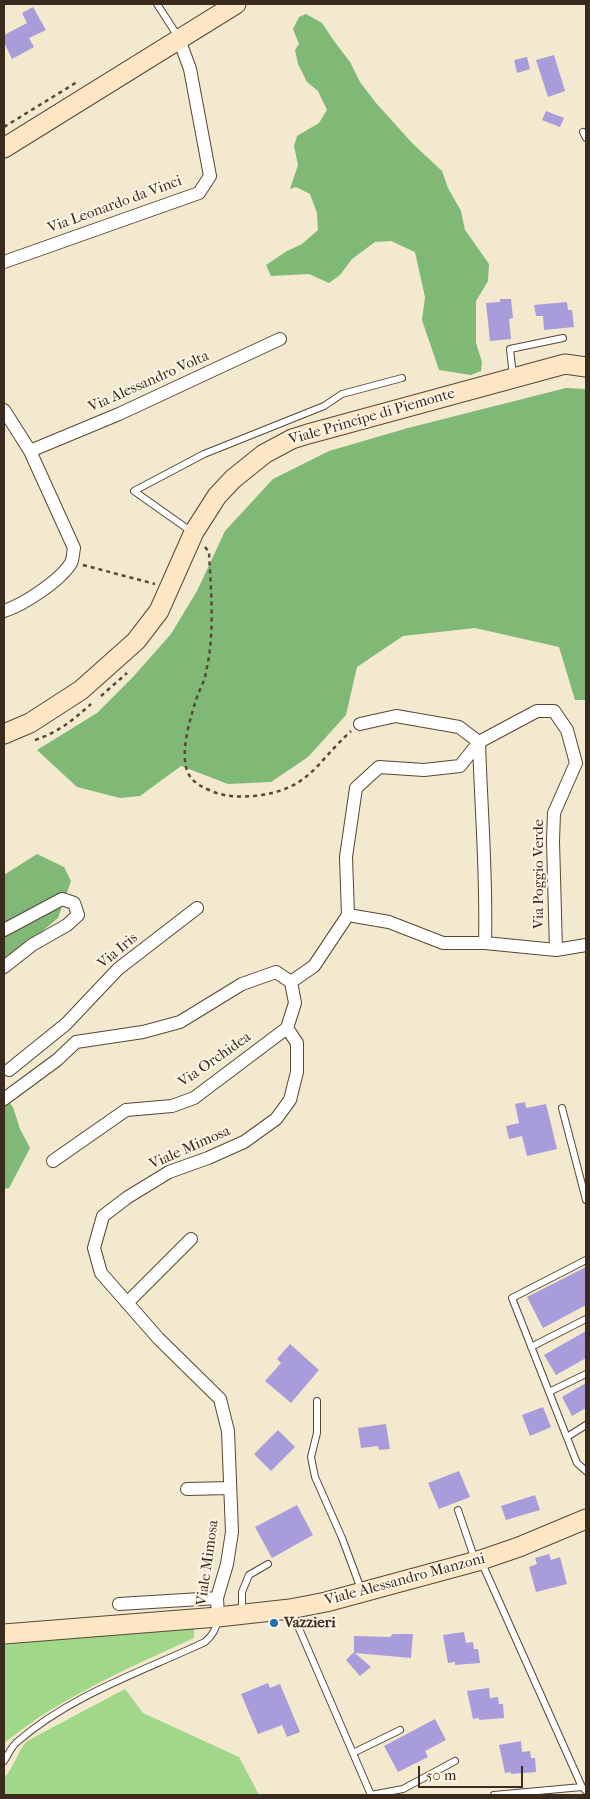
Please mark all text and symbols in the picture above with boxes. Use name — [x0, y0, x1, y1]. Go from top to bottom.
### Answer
street label: Via Leonardo da Vinci — [46, 172, 184, 238]
street label: Via Alessandro Volta — [86, 347, 212, 417]
street label: Viale Principe di Piemonte — [287, 385, 457, 449]
street label: Via Poggio Verde — [530, 819, 548, 929]
street label: Via Iris — [94, 929, 142, 973]
street label: Via Orchidea — [175, 1028, 255, 1092]
street label: Viale Mimosa — [147, 1122, 233, 1174]
street label: Viale Mimosa — [193, 1519, 223, 1607]
street label: Viale Alessandro Manzoni — [323, 1550, 487, 1610]
place label: Vazzieri — [284, 1614, 336, 1632]
marker: Vazzieri — [268, 1617, 280, 1629]
scale bar — [420, 1756, 525, 1788]
text: 50 m — [426, 1766, 456, 1784]

